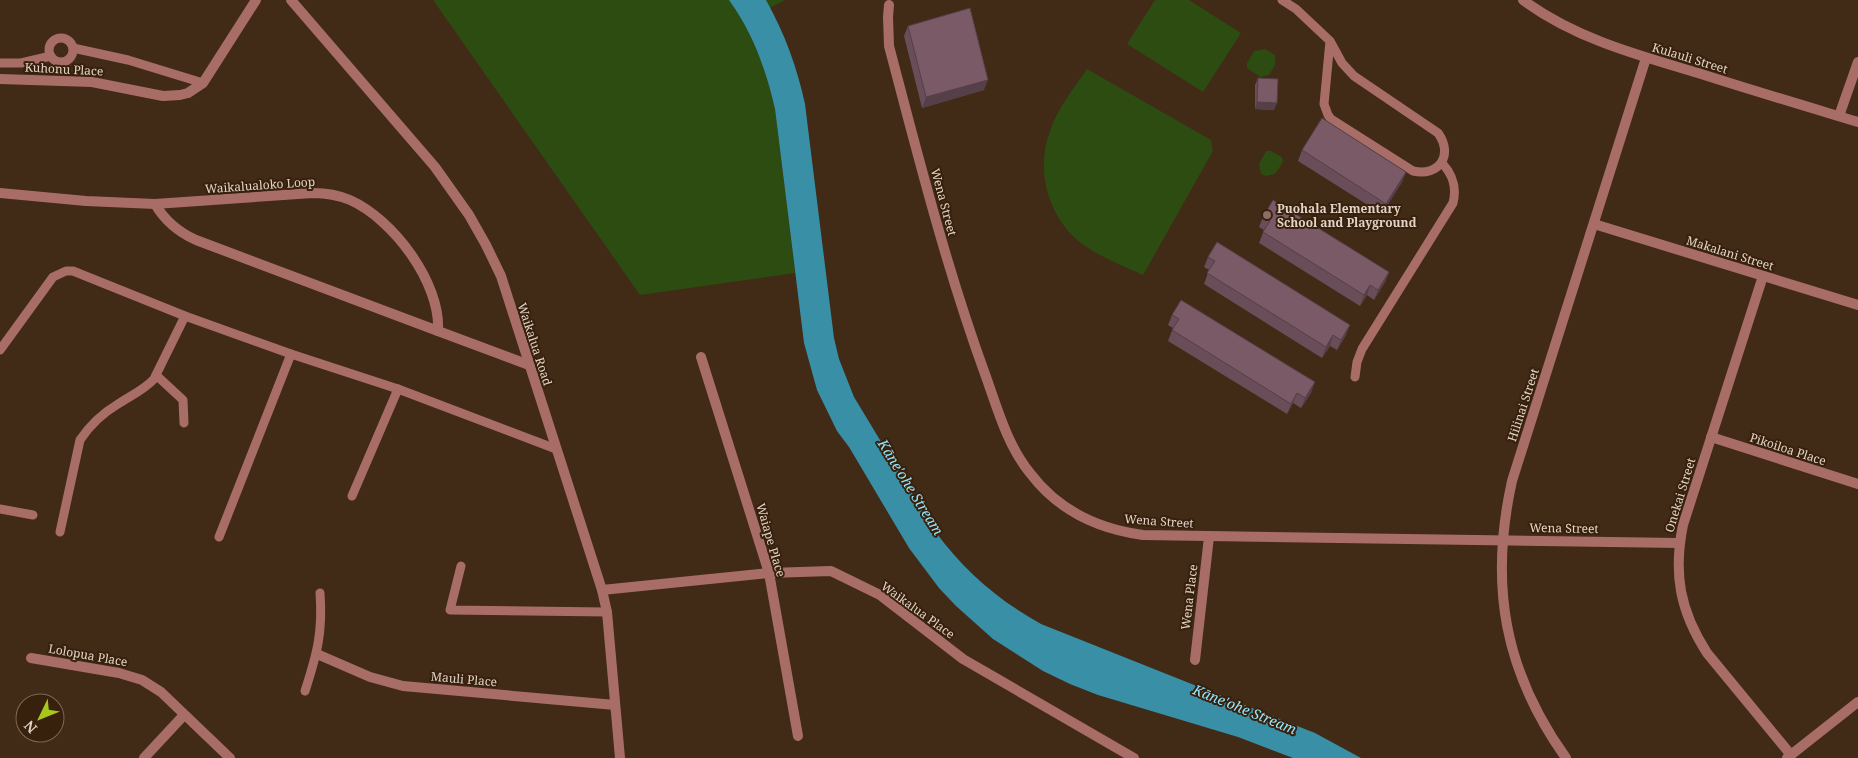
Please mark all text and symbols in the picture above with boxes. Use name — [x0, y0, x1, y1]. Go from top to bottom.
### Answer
street label: Kulauli Street — [1650, 38, 1730, 78]
street label: Kuhonu Place — [24, 58, 104, 80]
street label: Wena Street — [927, 166, 961, 238]
street label: Waikalualoko Loop — [204, 173, 316, 197]
place label: Puohala Elementary School and Playground — [1277, 200, 1417, 231]
marker: Puohala Elementary School and Playground — [1261, 209, 1273, 221]
street label: Makalani Street — [1684, 232, 1776, 274]
street label: Waikalua Road — [514, 300, 557, 388]
street label: Hilinai Street — [1503, 366, 1543, 444]
street label: Pikoiloa Place — [1748, 429, 1828, 469]
water label: Kāne'ohe Stream — [873, 435, 948, 539]
street label: Onekai Street — [1661, 456, 1699, 534]
street label: Waiape Place — [752, 501, 790, 579]
street label: Wena Street — [1124, 510, 1194, 532]
street label: Wena Street — [1529, 519, 1599, 537]
street label: Wena Place — [1177, 563, 1201, 631]
street label: Waikalua Place — [878, 577, 958, 643]
street label: Lolopua Place — [47, 640, 129, 670]
street label: Mauli Place — [430, 668, 498, 690]
water label: Kāne'ohe Stream — [1190, 679, 1300, 739]
north arrow — [15, 693, 65, 743]
text: N — [19, 717, 41, 738]

